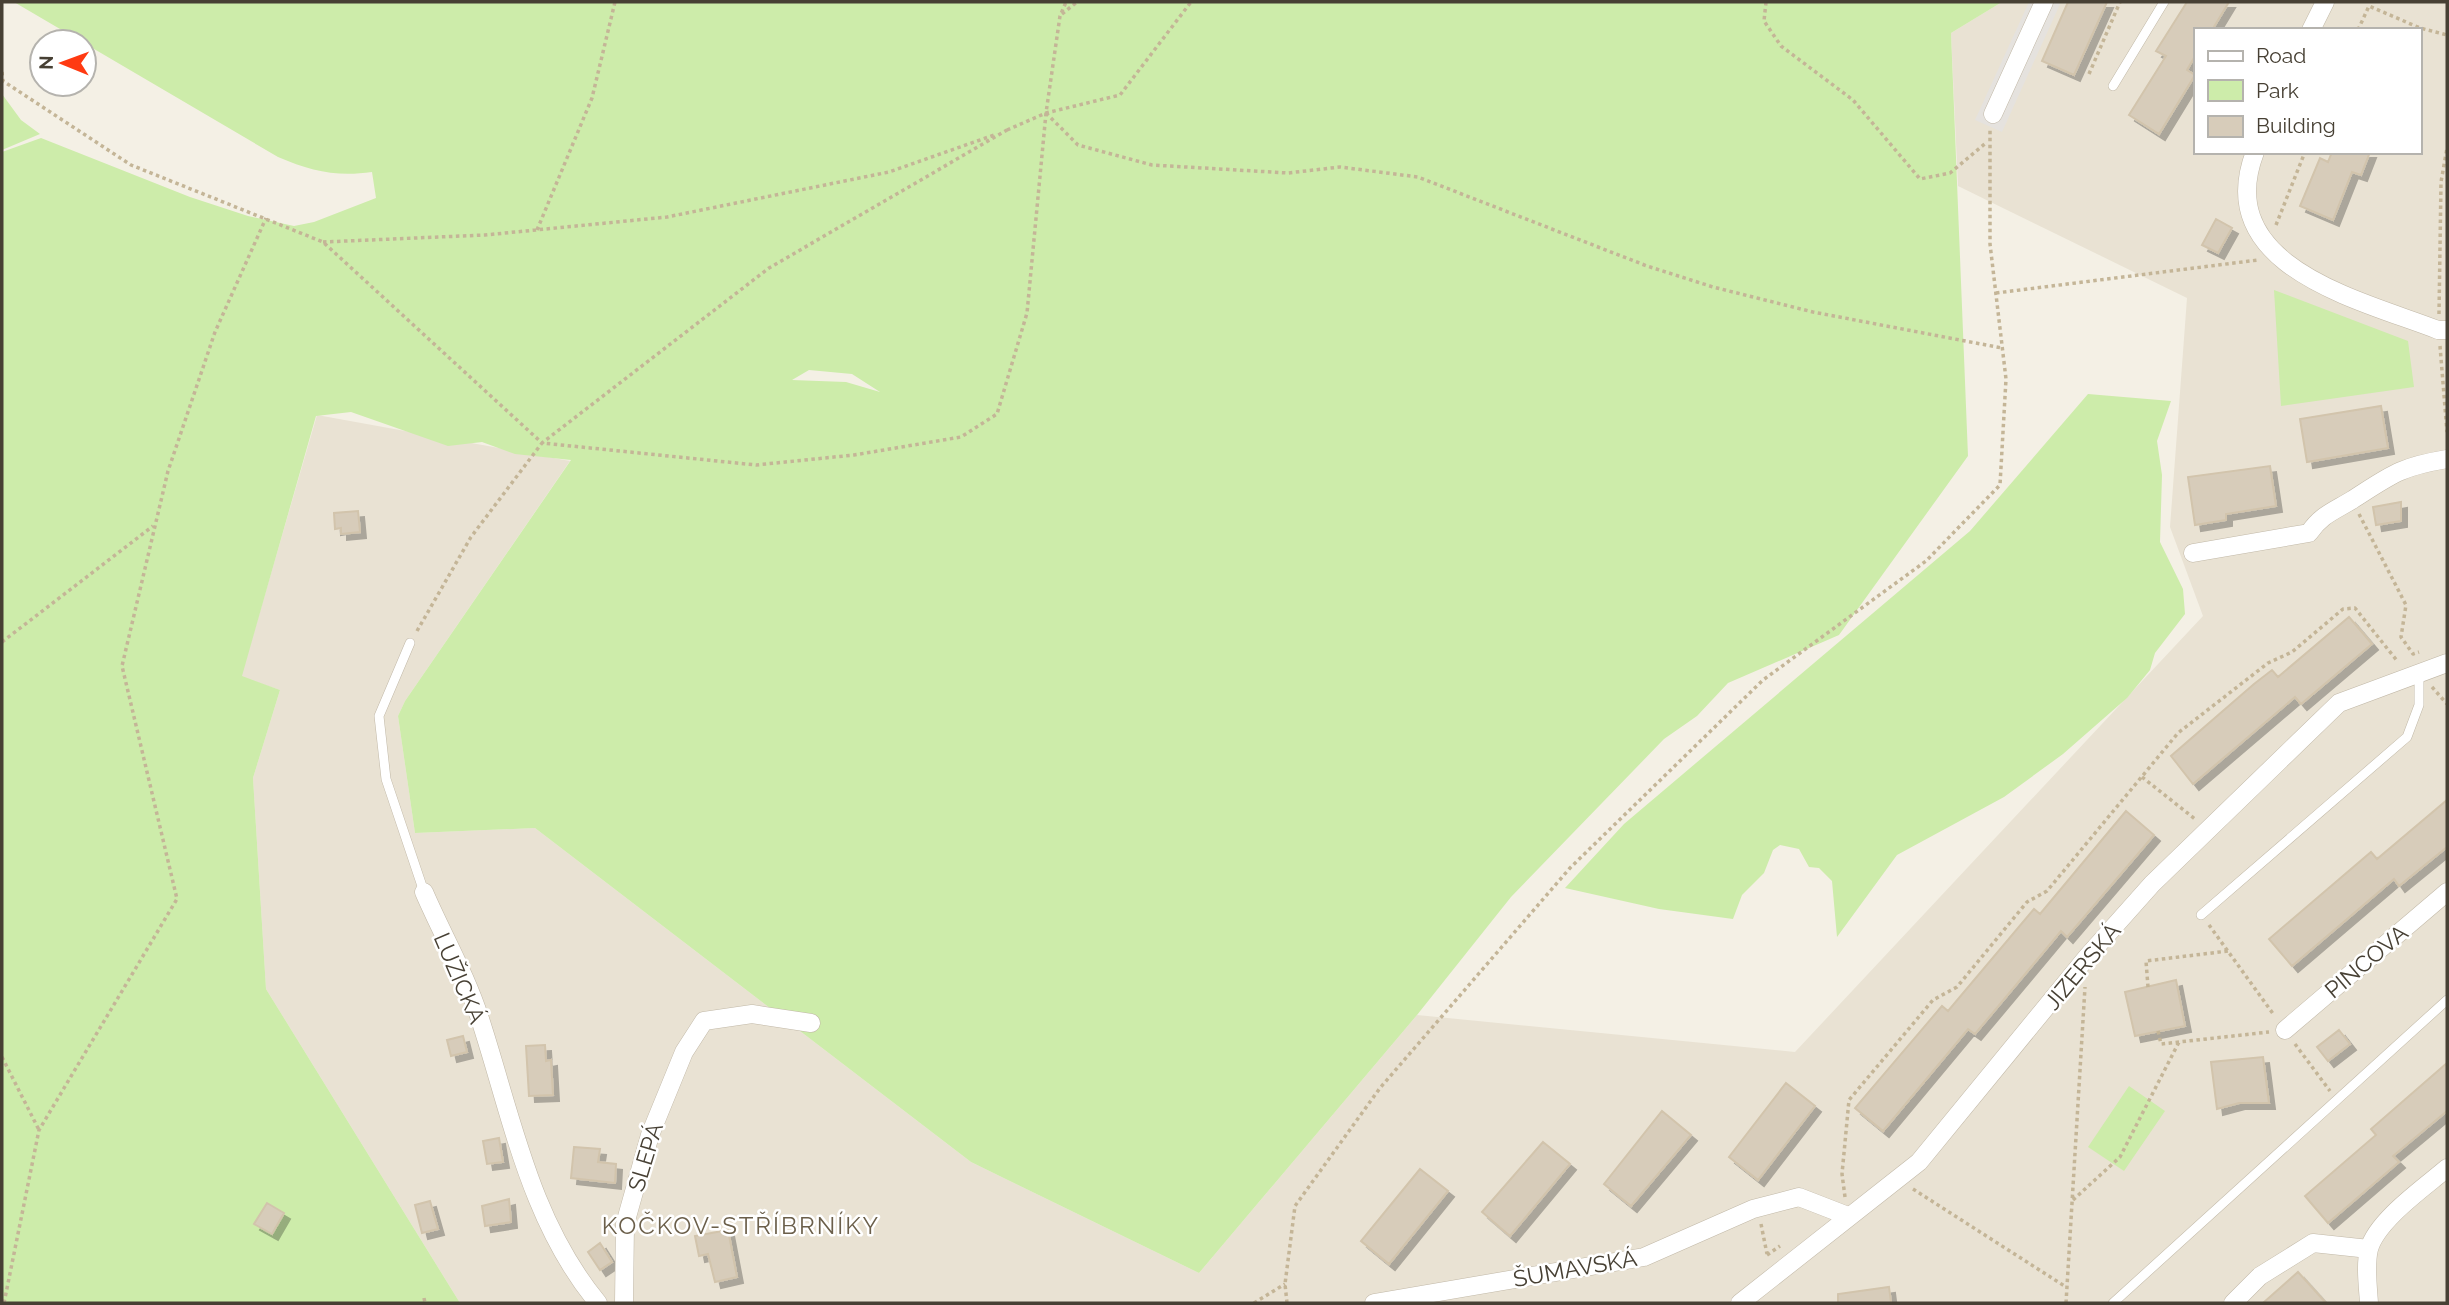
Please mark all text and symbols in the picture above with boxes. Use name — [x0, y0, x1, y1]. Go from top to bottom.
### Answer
north arrow — [28, 28, 98, 98]
legend — [2194, 28, 2421, 154]
text: Road — [2256, 43, 2306, 68]
text: N — [35, 55, 57, 70]
text: Park — [2256, 78, 2299, 103]
text: Building — [2256, 113, 2336, 138]
street label: JIZERSKÁ — [2038, 917, 2126, 1015]
street label: PINCOVA — [2319, 918, 2413, 1003]
street label: LUŽICKÁ — [429, 928, 491, 1028]
street label: SLEPÁ — [622, 1119, 668, 1194]
district label: KOČKOV-STŘÍBRNÍKY — [602, 1211, 880, 1240]
street label: ŠUMAVSKÁ — [1511, 1244, 1639, 1292]

